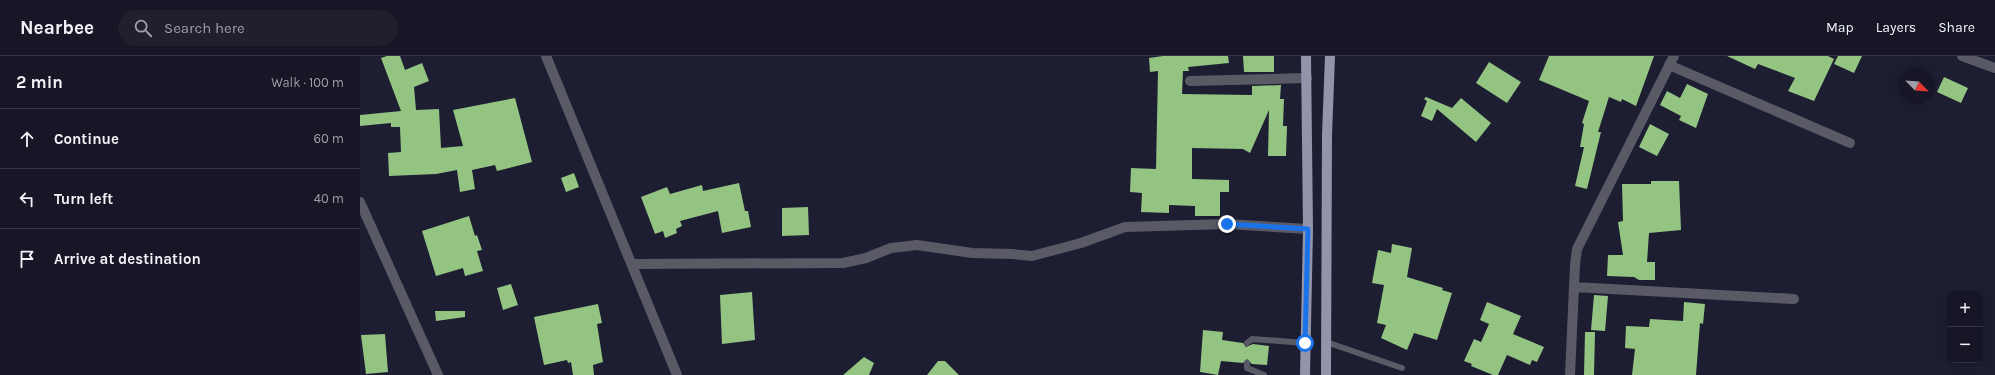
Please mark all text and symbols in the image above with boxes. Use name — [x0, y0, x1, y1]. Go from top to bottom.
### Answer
search box — [118, 10, 398, 46]
text: Nearbee — [20, 17, 94, 39]
icon: search — [132, 17, 154, 39]
text: Search here — [164, 19, 245, 37]
text: Map — [1826, 19, 1854, 36]
text: Layers — [1876, 19, 1916, 36]
text: Share — [1938, 19, 1975, 36]
north arrow — [1899, 68, 1935, 104]
text: 2 min — [16, 72, 63, 92]
text: Walk · 100 m — [271, 75, 344, 90]
icon: ahead — [16, 128, 38, 150]
text: Continue — [54, 130, 119, 148]
text: 60 m — [314, 131, 344, 146]
icon: left — [16, 188, 38, 210]
text: Turn left — [54, 190, 113, 208]
text: 40 m — [314, 191, 344, 206]
route end — [1218, 215, 1236, 233]
icon: arrive — [16, 248, 38, 270]
text: Arrive at destination — [54, 250, 201, 268]
map controls — [1947, 291, 1983, 363]
button: + — [1947, 291, 1983, 327]
button: − — [1947, 327, 1983, 363]
route start — [1296, 334, 1314, 352]

